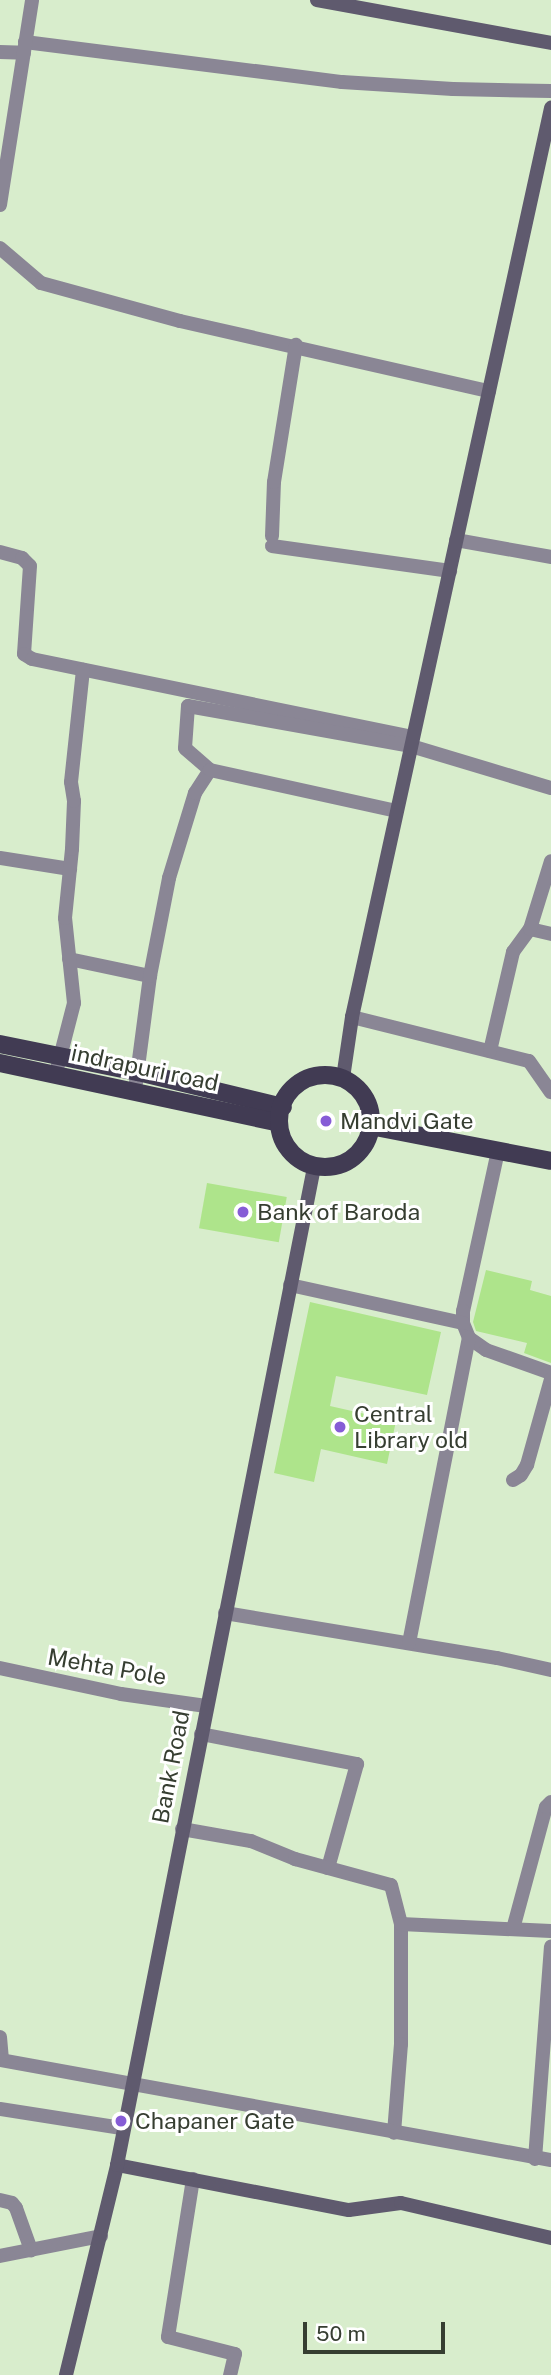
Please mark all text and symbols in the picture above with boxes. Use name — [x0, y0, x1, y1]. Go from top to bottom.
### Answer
street label: indrapuri road — [69, 1039, 221, 1097]
place label: Mandvi Gate — [340, 1107, 474, 1135]
marker: Mandvi Gate — [318, 1113, 334, 1129]
place label: Bank of Baroda — [257, 1198, 421, 1226]
marker: Bank of Baroda — [235, 1204, 251, 1220]
place label: Central Library old — [354, 1400, 468, 1454]
marker: Central Library old — [332, 1419, 348, 1435]
street label: Mehta Pole — [45, 1643, 169, 1691]
street label: Bank Road — [147, 1708, 195, 1826]
place label: Chapaner Gate — [135, 2107, 295, 2135]
marker: Chapaner Gate — [113, 2113, 129, 2129]
scale bar — [306, 2308, 448, 2352]
text: 50 m — [316, 2321, 366, 2346]

